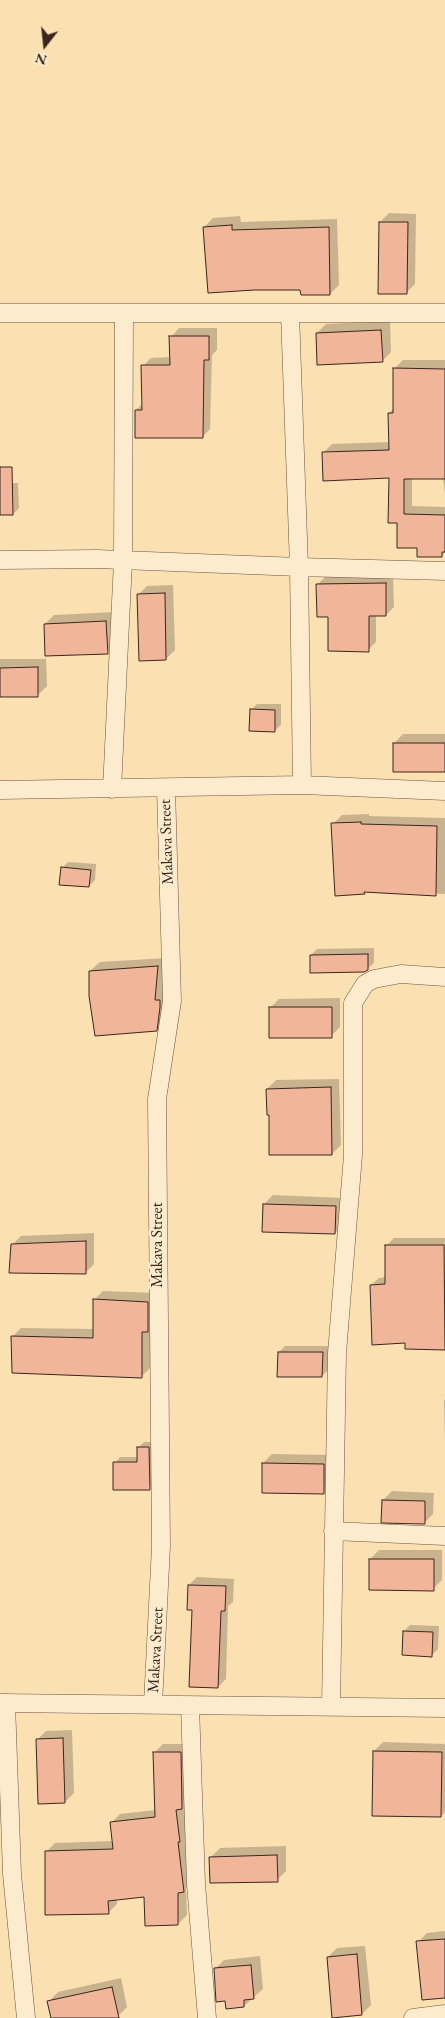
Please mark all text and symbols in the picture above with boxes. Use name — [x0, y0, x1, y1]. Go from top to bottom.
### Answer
north arrow — [20, 20, 70, 70]
text: N — [33, 49, 49, 70]
street label: Makava Street — [156, 799, 178, 885]
street label: Makava Street — [148, 1202, 168, 1288]
street label: Makava Street — [144, 1607, 168, 1693]

